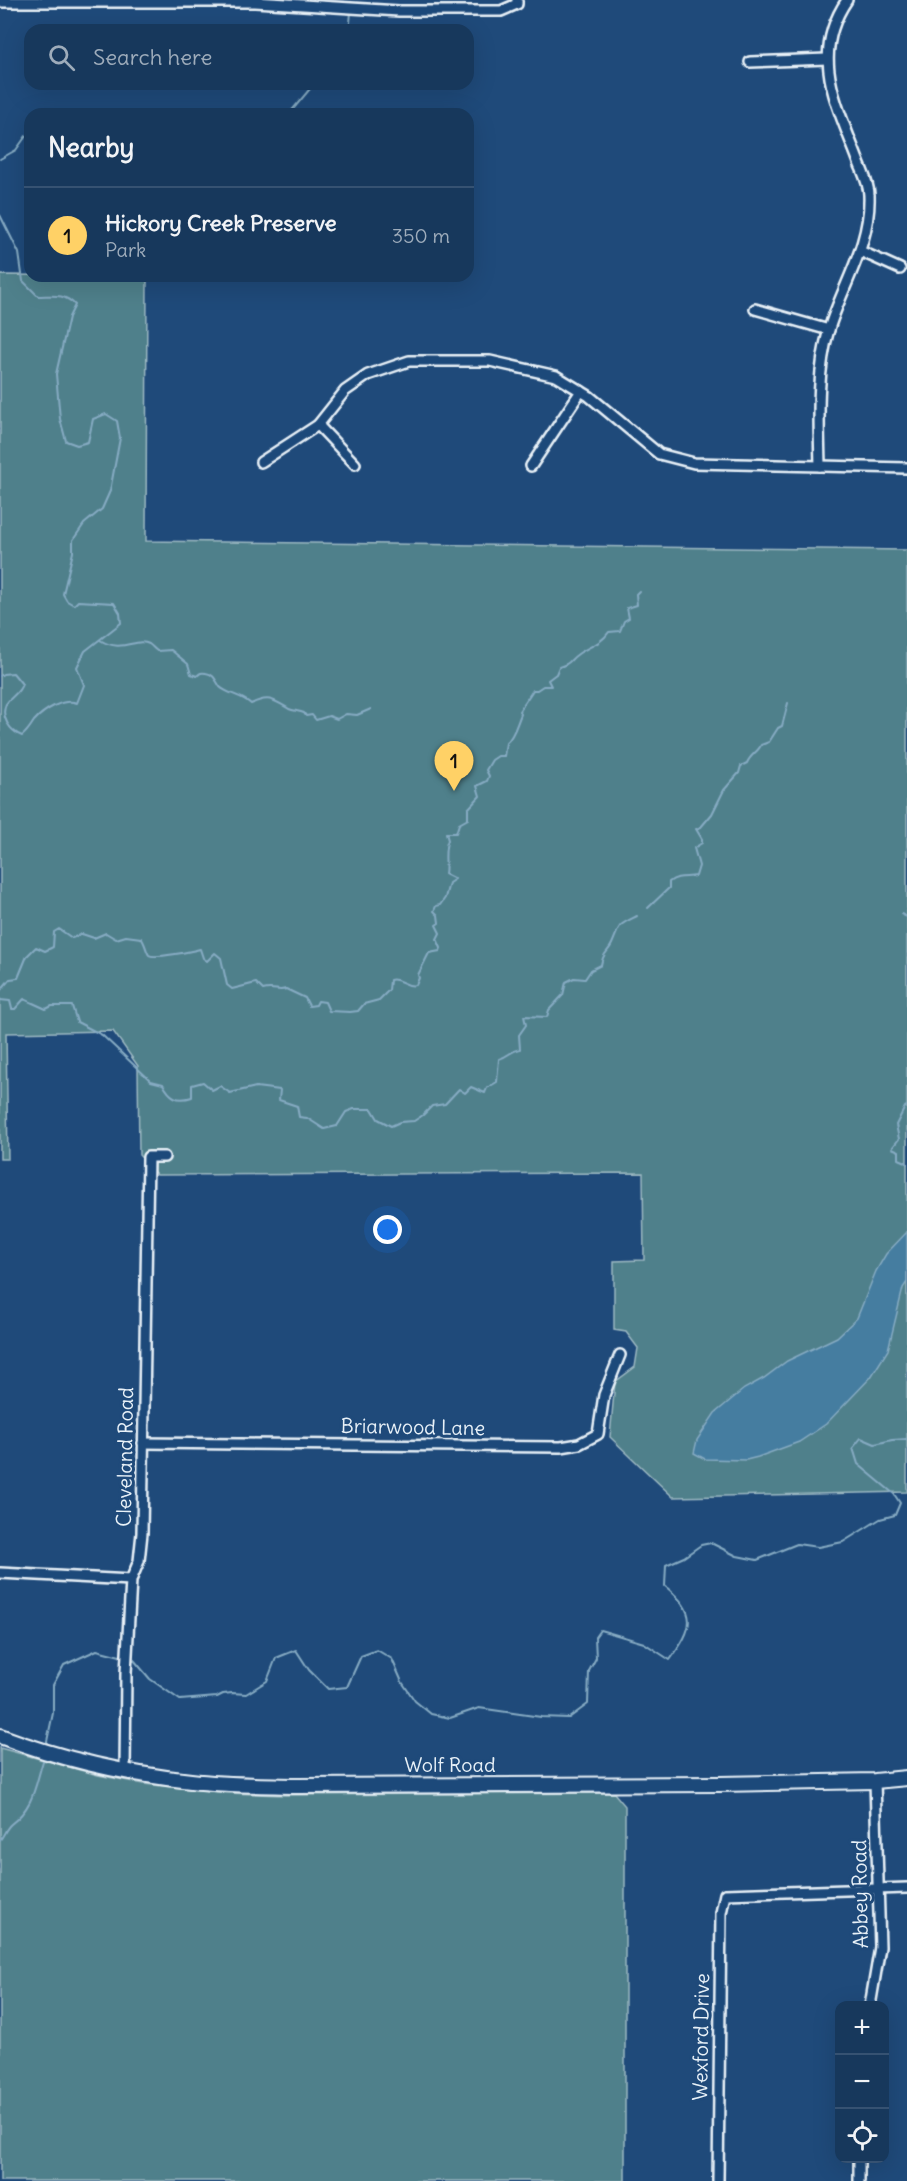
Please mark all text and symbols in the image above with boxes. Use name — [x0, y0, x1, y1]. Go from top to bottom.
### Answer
search box — [24, 24, 474, 90]
icon: search — [45, 41, 78, 74]
text: Search here — [93, 43, 212, 71]
text: Nearby — [48, 131, 134, 164]
text: Hickory Creek Preserve — [105, 209, 337, 237]
text: 1 — [64, 223, 71, 248]
text: 350 m — [392, 223, 450, 248]
text: Park — [105, 237, 146, 262]
pin: 1 — [434, 742, 474, 791]
your location — [373, 1215, 402, 1244]
street label: Cleveland Road — [111, 1387, 138, 1527]
street label: Briarwood Lane — [341, 1413, 485, 1440]
street label: Wolf Road — [404, 1752, 496, 1777]
street label: Abbey Road — [846, 1839, 873, 1949]
street label: Wexford Drive — [687, 1973, 714, 2101]
map controls — [835, 2001, 889, 2163]
button: + — [835, 2001, 889, 2055]
button: − — [835, 2055, 889, 2109]
button: locate — [835, 2109, 889, 2163]

